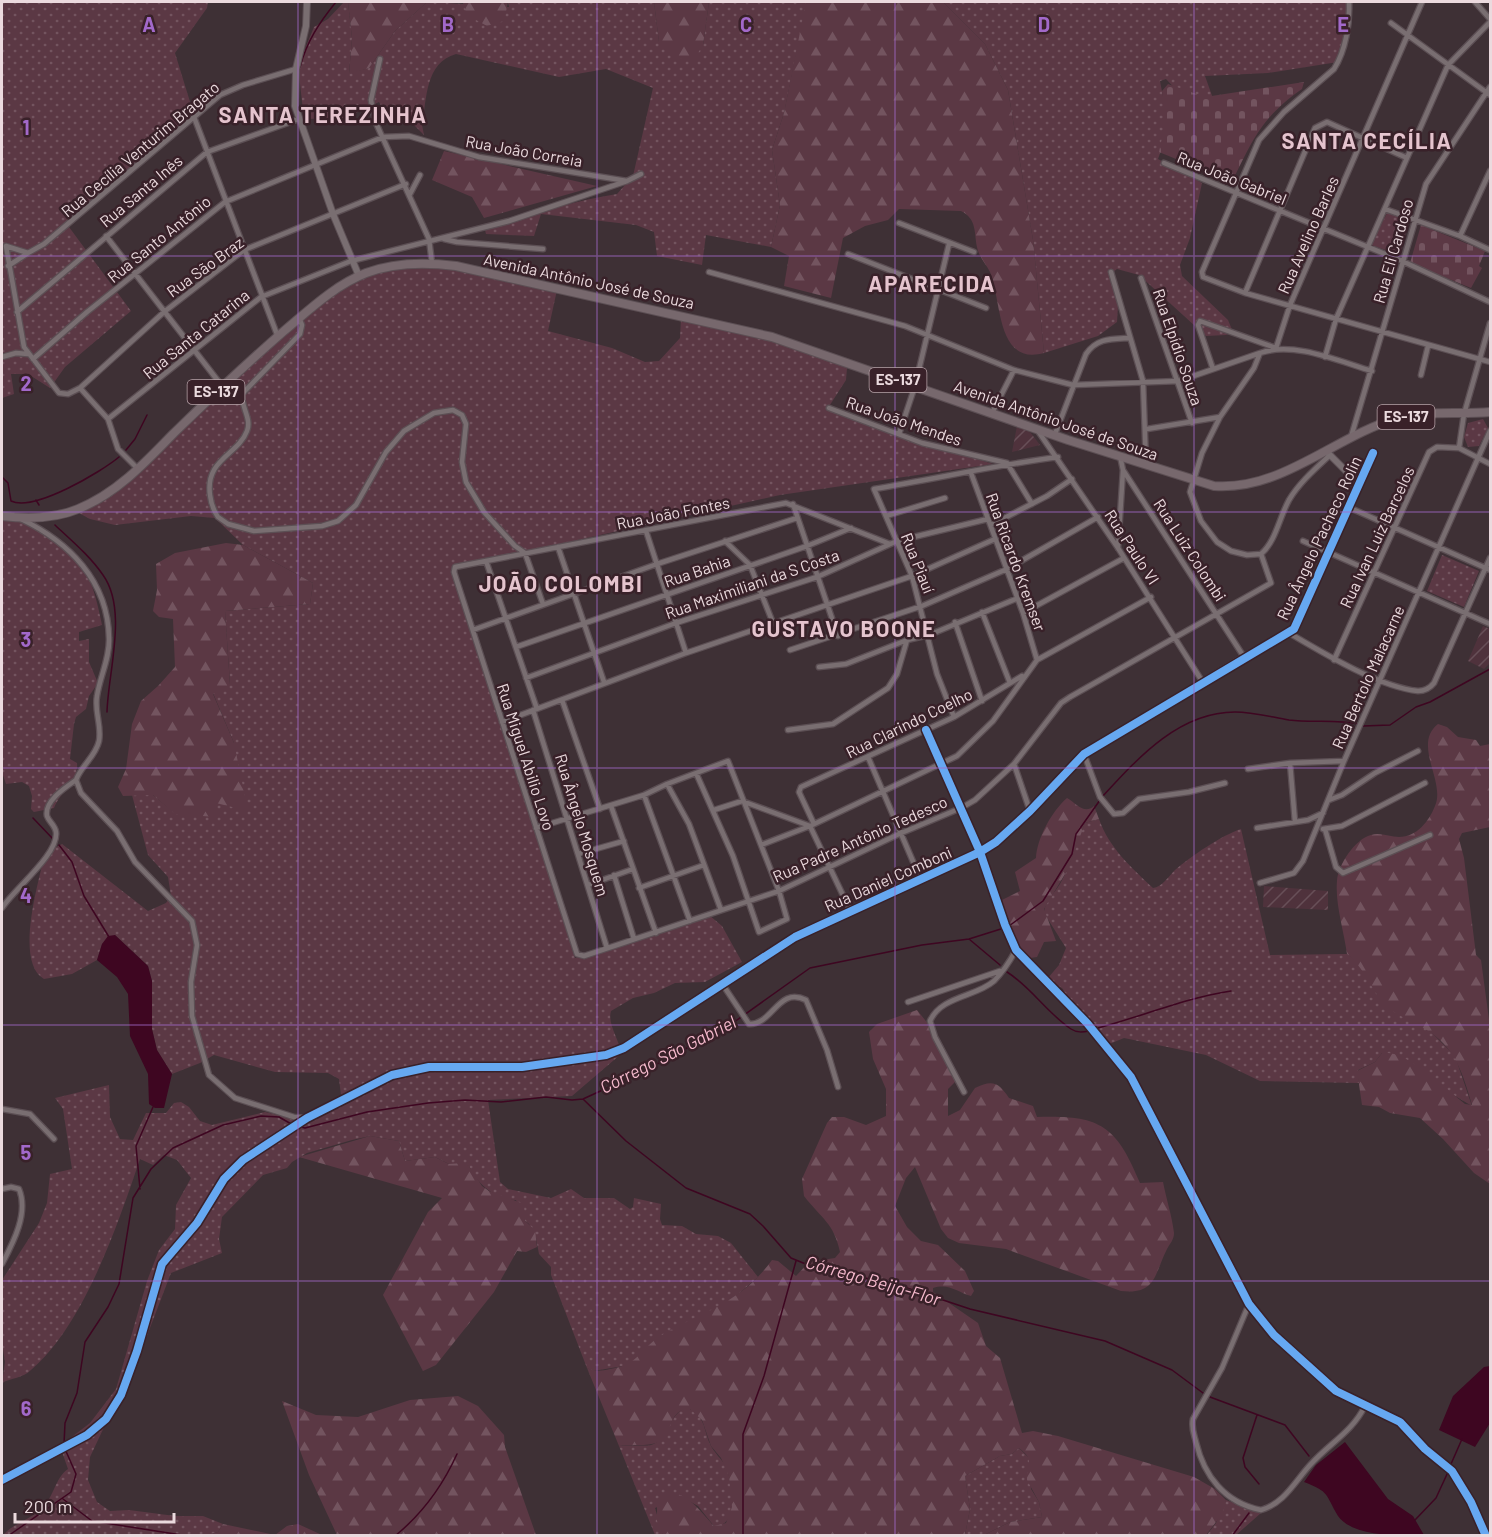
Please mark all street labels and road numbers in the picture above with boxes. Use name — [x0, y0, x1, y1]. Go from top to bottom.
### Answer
street label: Rua Cecília Venturim Bragato — [57, 77, 223, 220]
street label: Rua João Correia — [464, 131, 584, 170]
street label: Rua João Gabriel — [1175, 147, 1290, 208]
street label: Rua Santa Inês — [96, 151, 186, 231]
street label: Rua Avelino Barles — [1273, 173, 1342, 297]
street label: Rua Santo Antônio — [103, 191, 214, 286]
street label: Rua Eli Cardoso — [1369, 196, 1417, 305]
street label: Rua São Braz — [163, 232, 247, 301]
street label: Avenida Antônio José de Souza — [482, 249, 696, 312]
street label: Rua Santa Catarina — [139, 285, 253, 382]
street label: Rua Elpídio Souza — [1150, 286, 1207, 408]
road number: ES-137 — [870, 368, 926, 392]
street label: Avenida Antônio José de Souza — [952, 376, 1161, 463]
road number: ES-137 — [188, 380, 244, 404]
street label: Rua João Mendes — [844, 392, 964, 449]
road number: ES-137 — [1378, 405, 1434, 429]
street label: Rua Ângelo Pacheco Rolin — [1272, 453, 1365, 623]
street label: Rua Ivan Luiz Barcelos — [1335, 463, 1418, 611]
street label: Rua Ricardo Kremser — [983, 490, 1050, 634]
street label: Rua João Fontes — [615, 492, 731, 533]
street label: Rua Luiz Colombi — [1150, 495, 1231, 605]
street label: Rua Paulo VI — [1101, 506, 1164, 588]
street label: Rua Piauí — [898, 530, 939, 596]
street label: Rua Maximiliani da S Costa — [662, 545, 841, 622]
street label: Rua Bahia — [661, 550, 732, 591]
street label: Rua Bertolo Malacarne — [1327, 602, 1408, 752]
street label: Rua Miguel Abilio Lovo — [494, 681, 559, 833]
street label: Rua Clarindo Coelho — [842, 684, 975, 761]
street label: Rua Ângelo Mosquem — [552, 751, 613, 898]
street label: Rua Padre Antônio Tedesco — [770, 791, 950, 886]
street label: Rua Daniel Comboni — [821, 842, 954, 915]

